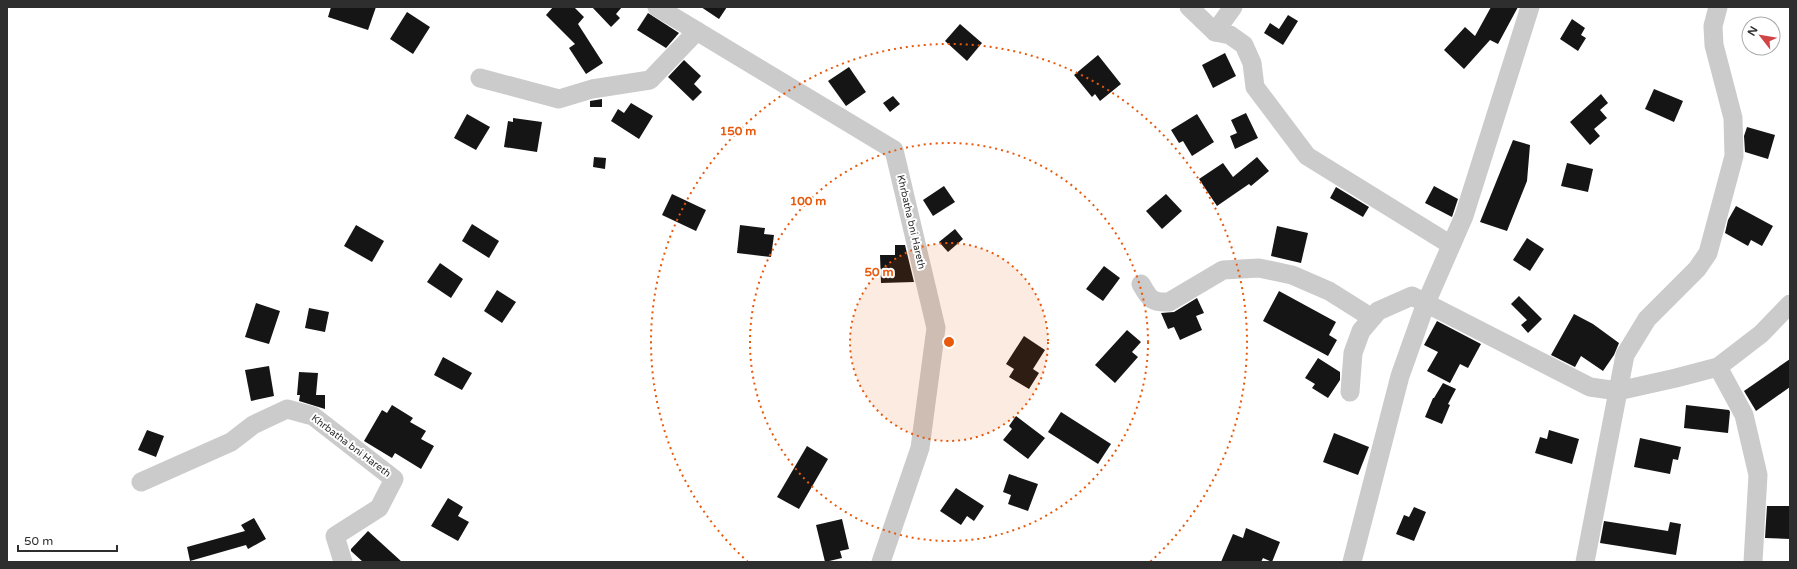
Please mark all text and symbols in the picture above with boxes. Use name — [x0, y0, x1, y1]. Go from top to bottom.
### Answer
north arrow — [1741, 16, 1781, 56]
text: N — [1745, 24, 1761, 38]
text: 150 m — [720, 124, 756, 138]
street label: Khrbatha bni Hareth — [894, 174, 928, 270]
text: 100 m — [790, 194, 826, 208]
text: 50 m — [864, 265, 894, 279]
centre of rings — [942, 335, 956, 349]
street label: Khrbatha bni Hareth — [309, 412, 393, 480]
scale bar — [18, 527, 117, 553]
text: 50 m — [24, 534, 53, 548]

